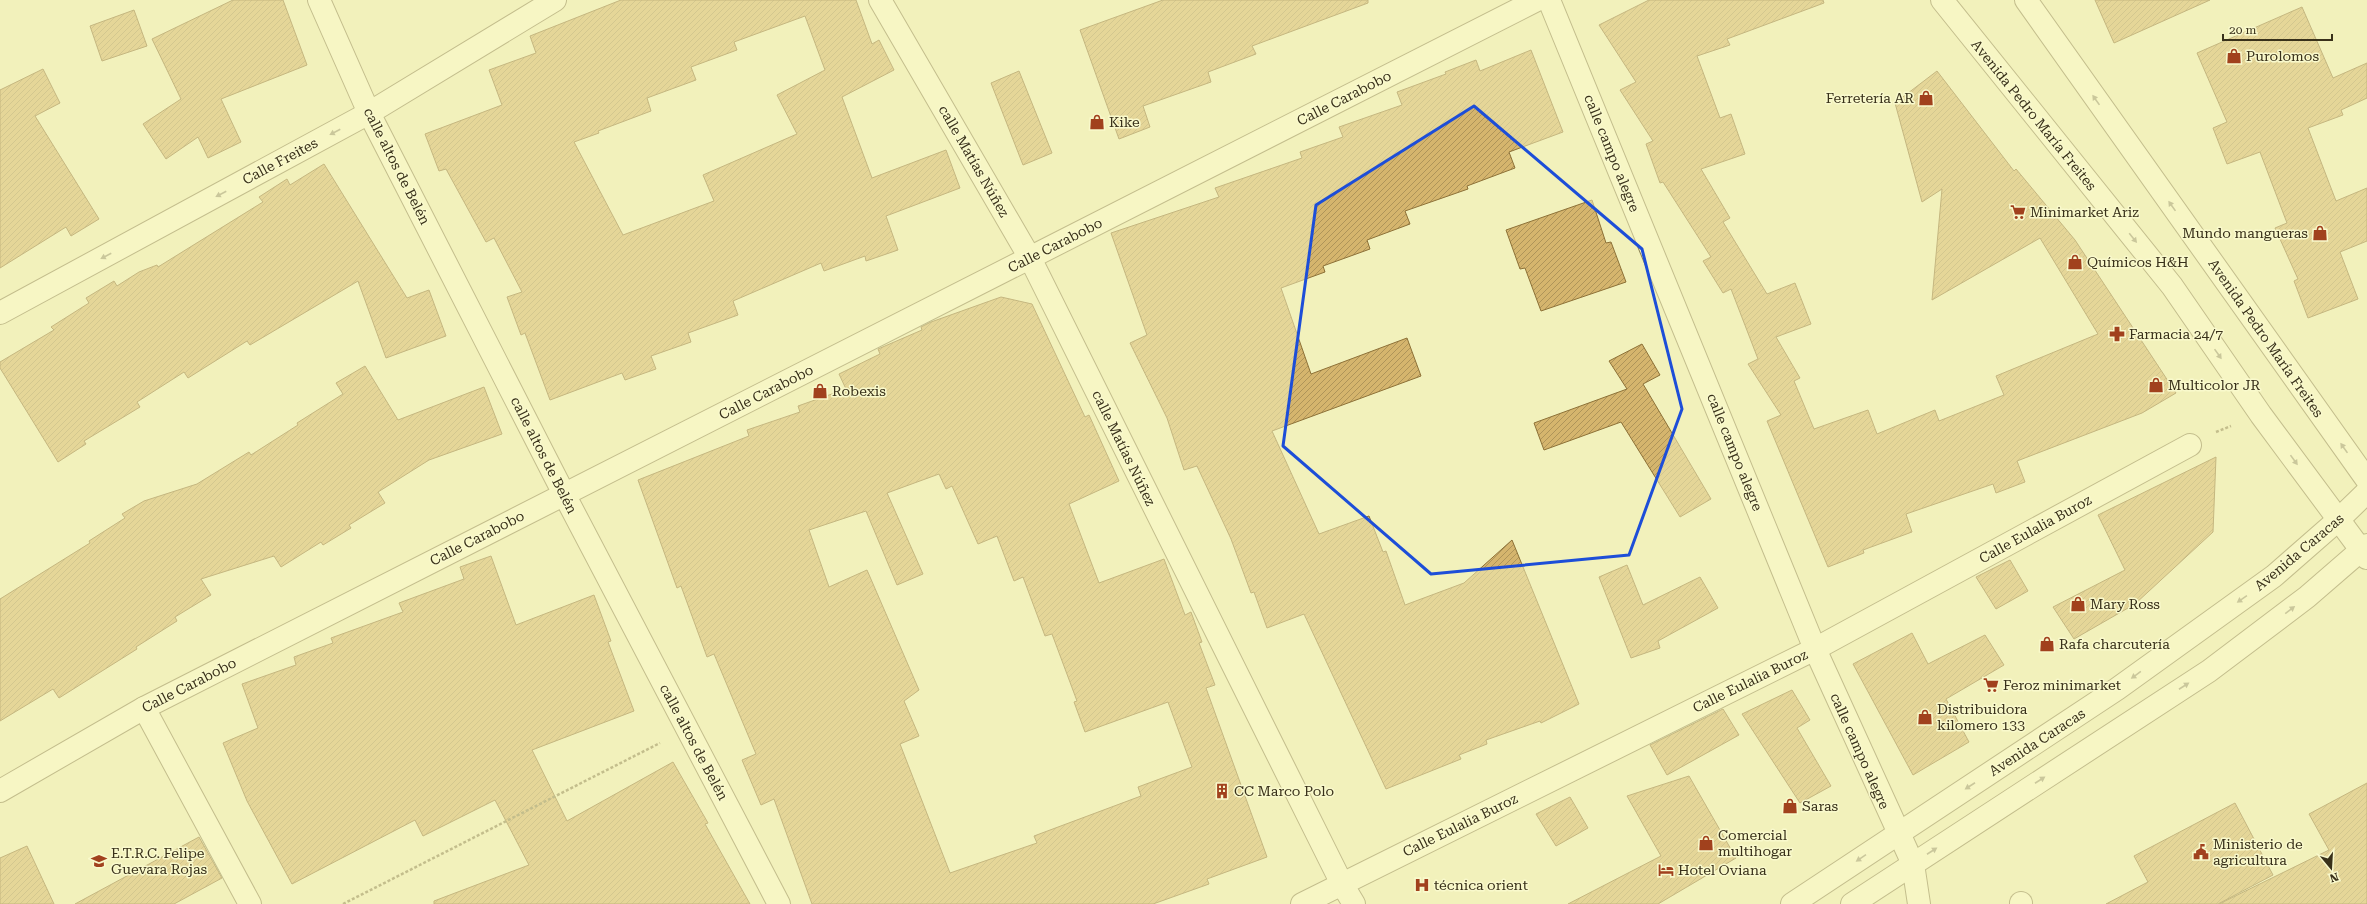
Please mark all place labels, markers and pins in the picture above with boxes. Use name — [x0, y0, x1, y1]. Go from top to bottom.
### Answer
shop icon: Purolomos — [2225, 47, 2243, 65]
place label: Purolomos — [2246, 48, 2319, 64]
shop icon: Ferretería AR — [1917, 89, 1935, 107]
place label: Ferretería AR — [1826, 90, 1914, 106]
shop icon: Kike — [1088, 113, 1106, 131]
place label: Kike — [1109, 114, 1140, 130]
supermarket icon: Minimarket Ariz — [2009, 203, 2027, 221]
place label: Minimarket Ariz — [2030, 204, 2139, 220]
shop icon: Mundo mangueras — [2311, 224, 2329, 242]
place label: Mundo mangueras — [2182, 225, 2308, 241]
shop icon: Químicos H&H — [2066, 253, 2084, 271]
place label: Químicos H&H — [2087, 254, 2189, 270]
pharmacy icon: Farmacia 24/7 — [2108, 325, 2126, 343]
place label: Farmacia 24/7 — [2129, 326, 2223, 342]
shop icon: Multicolor JR — [2147, 376, 2165, 394]
place label: Multicolor JR — [2168, 377, 2261, 393]
shop icon: Robexis — [811, 382, 829, 400]
place label: Robexis — [832, 383, 886, 399]
shop icon: Mary Ross — [2069, 595, 2087, 613]
place label: Mary Ross — [2090, 596, 2160, 612]
shop icon: Rafa charcutería — [2038, 635, 2056, 653]
place label: Rafa charcutería — [2059, 636, 2170, 652]
supermarket icon: Feroz minimarket — [1982, 676, 2000, 694]
place label: Feroz minimarket — [2003, 677, 2121, 693]
place label: Distribuidora kilomero 133 — [1937, 701, 2028, 733]
shop icon: Distribuidora kilomero 133 — [1916, 708, 1934, 726]
building icon: CC Marco Polo — [1213, 782, 1231, 800]
place label: CC Marco Polo — [1234, 783, 1334, 799]
shop icon: Saras — [1781, 797, 1799, 815]
place label: Saras — [1802, 798, 1839, 814]
place label: Comercial multihogar — [1718, 827, 1792, 859]
shop icon: Comercial multihogar — [1697, 834, 1715, 852]
place label: Ministerio de agricultura — [2213, 836, 2303, 868]
public building icon: Ministerio de agricultura — [2192, 843, 2210, 861]
place label: E.T.R.C. Felipe Guevara Rojas — [111, 845, 207, 877]
school or university icon: E.T.R.C. Felipe Guevara Rojas — [90, 852, 108, 870]
hotel icon: Hotel Oviana — [1657, 861, 1675, 879]
place label: Hotel Oviana — [1678, 862, 1767, 878]
hospital icon: técnica orient — [1413, 876, 1431, 894]
place label: técnica orient — [1434, 877, 1528, 893]

